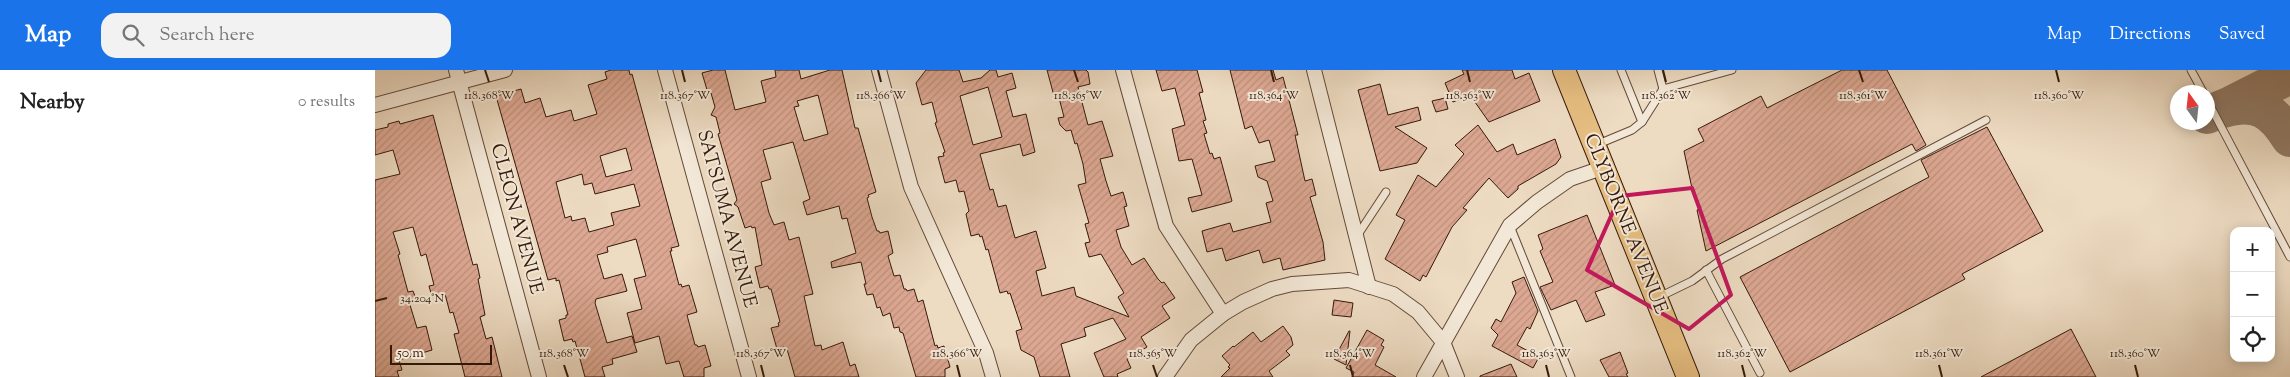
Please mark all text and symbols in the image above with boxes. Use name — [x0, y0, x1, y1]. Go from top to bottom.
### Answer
search box — [101, 13, 451, 58]
text: Map — [25, 18, 71, 52]
icon: search — [119, 21, 147, 49]
text: Search here — [159, 22, 255, 49]
text: Map — [2047, 22, 2082, 48]
text: Directions — [2110, 22, 2191, 48]
text: Saved — [2219, 22, 2265, 48]
north arrow — [2170, 85, 2215, 130]
text: 118.368°W — [464, 87, 515, 105]
text: 118.367°W — [660, 87, 711, 105]
text: 118.366°W — [856, 87, 907, 105]
text: 118.365°W — [1054, 87, 1103, 105]
text: 118.364°W — [1249, 87, 1300, 105]
text: 118.363°W — [1446, 87, 1495, 105]
text: 118.362°W — [1641, 87, 1691, 105]
text: 118.361°W — [1839, 87, 1888, 105]
text: 118.360°W — [2034, 87, 2085, 105]
text: Nearby — [20, 88, 85, 118]
text: 0 results — [298, 91, 355, 114]
street label: SATSUMA AVENUE — [689, 127, 763, 312]
street label: CLYBORNE AVENUE — [1576, 130, 1674, 319]
street label: CLEON AVENUE — [483, 141, 549, 298]
map controls — [2230, 227, 2275, 362]
button: + — [2230, 227, 2275, 272]
button: − — [2230, 272, 2275, 317]
text: 34.204°N — [400, 290, 444, 308]
button: locate — [2230, 317, 2275, 362]
scale bar — [390, 342, 493, 365]
text: 50 m — [397, 344, 424, 364]
text: 118.368°W — [539, 345, 590, 363]
text: 118.367°W — [736, 345, 787, 363]
text: 118.366°W — [932, 345, 983, 363]
text: 118.365°W — [1129, 345, 1178, 363]
text: 118.364°W — [1325, 345, 1376, 363]
text: 118.363°W — [1522, 345, 1571, 363]
text: 118.362°W — [1717, 345, 1767, 363]
text: 118.361°W — [1915, 345, 1964, 363]
text: 118.360°W — [2110, 345, 2161, 363]

